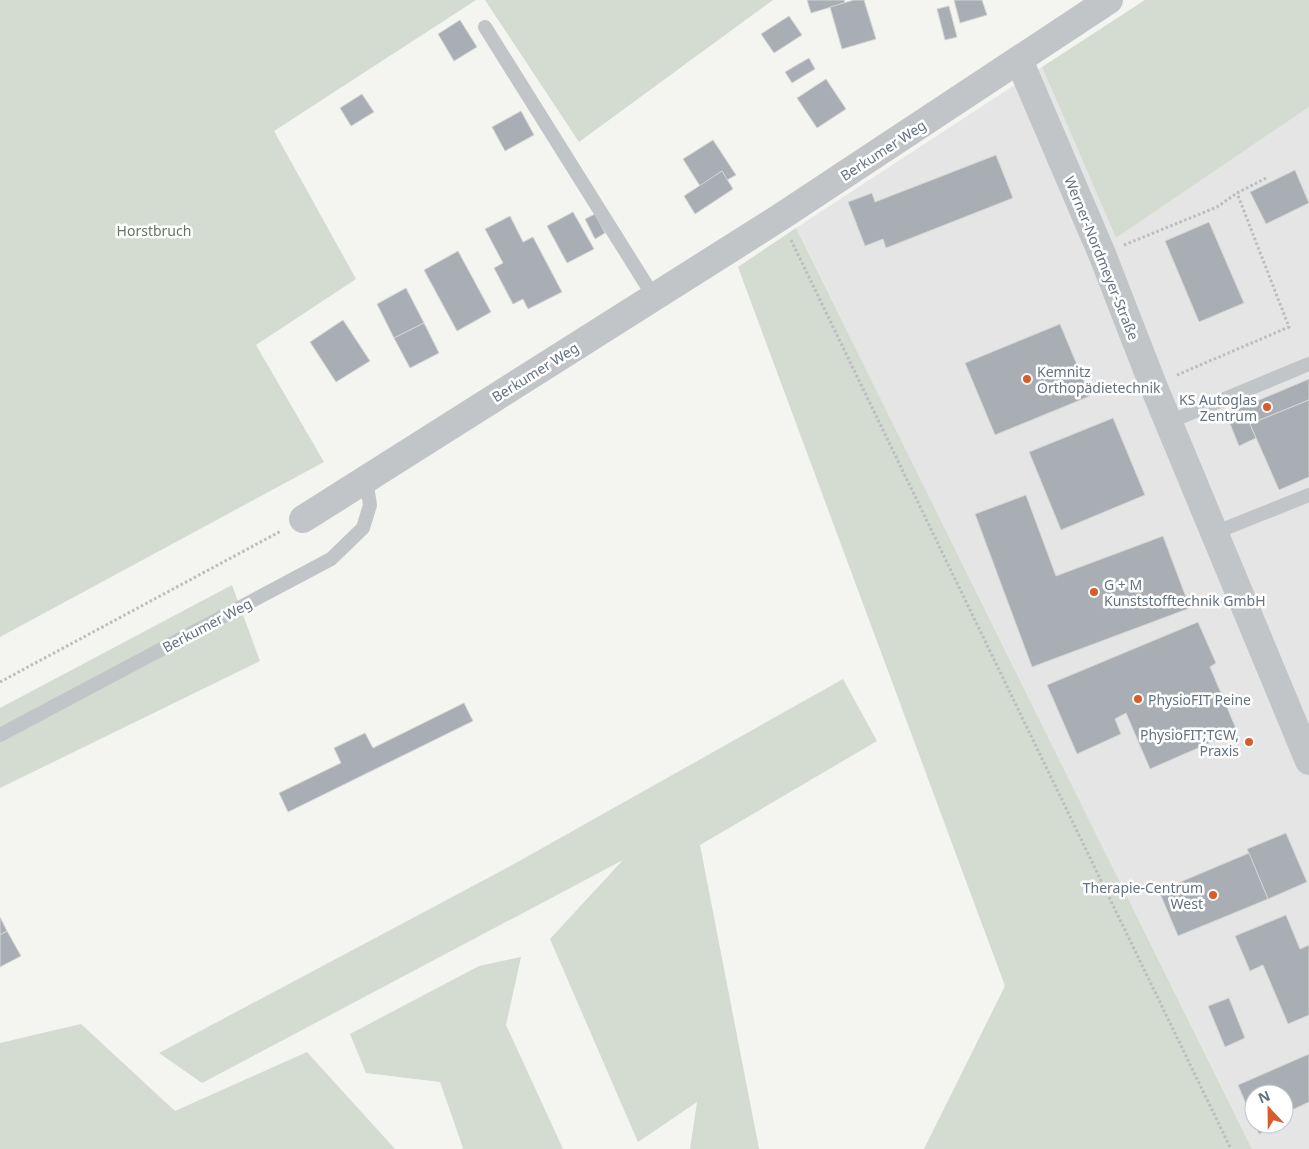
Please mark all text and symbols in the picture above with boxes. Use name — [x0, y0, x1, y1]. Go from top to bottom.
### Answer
street label: Berkumer Weg — [836, 115, 930, 185]
street label: Werner-Nordmeyer-Straße — [1060, 173, 1144, 343]
park label: Horstbruch — [117, 221, 191, 240]
street label: Berkumer Weg — [488, 338, 582, 406]
place label: Kemnitz Orthopädietechnik — [1037, 362, 1161, 397]
marker: Kemnitz Orthopädietechnik — [1021, 373, 1033, 385]
place label: KS Autoglas Zentrum — [1179, 390, 1257, 425]
marker: KS Autoglas Zentrum — [1261, 401, 1273, 413]
place label: G + M Kunststofftechnik GmbH — [1104, 575, 1266, 610]
marker: G + M Kunststofftechnik GmbH — [1088, 586, 1100, 598]
street label: Berkumer Weg — [159, 593, 255, 657]
place label: PhysioFIT Peine — [1148, 690, 1251, 709]
marker: PhysioFIT Peine — [1132, 693, 1144, 705]
place label: PhysioFIT;TCW, Praxis — [1140, 725, 1239, 760]
marker: PhysioFIT;TCW, Praxis — [1243, 736, 1255, 748]
place label: Therapie-Centrum West — [1083, 878, 1203, 913]
marker: Therapie-Centrum West — [1207, 889, 1219, 901]
north arrow — [1244, 1084, 1294, 1134]
text: N — [1255, 1086, 1273, 1107]

